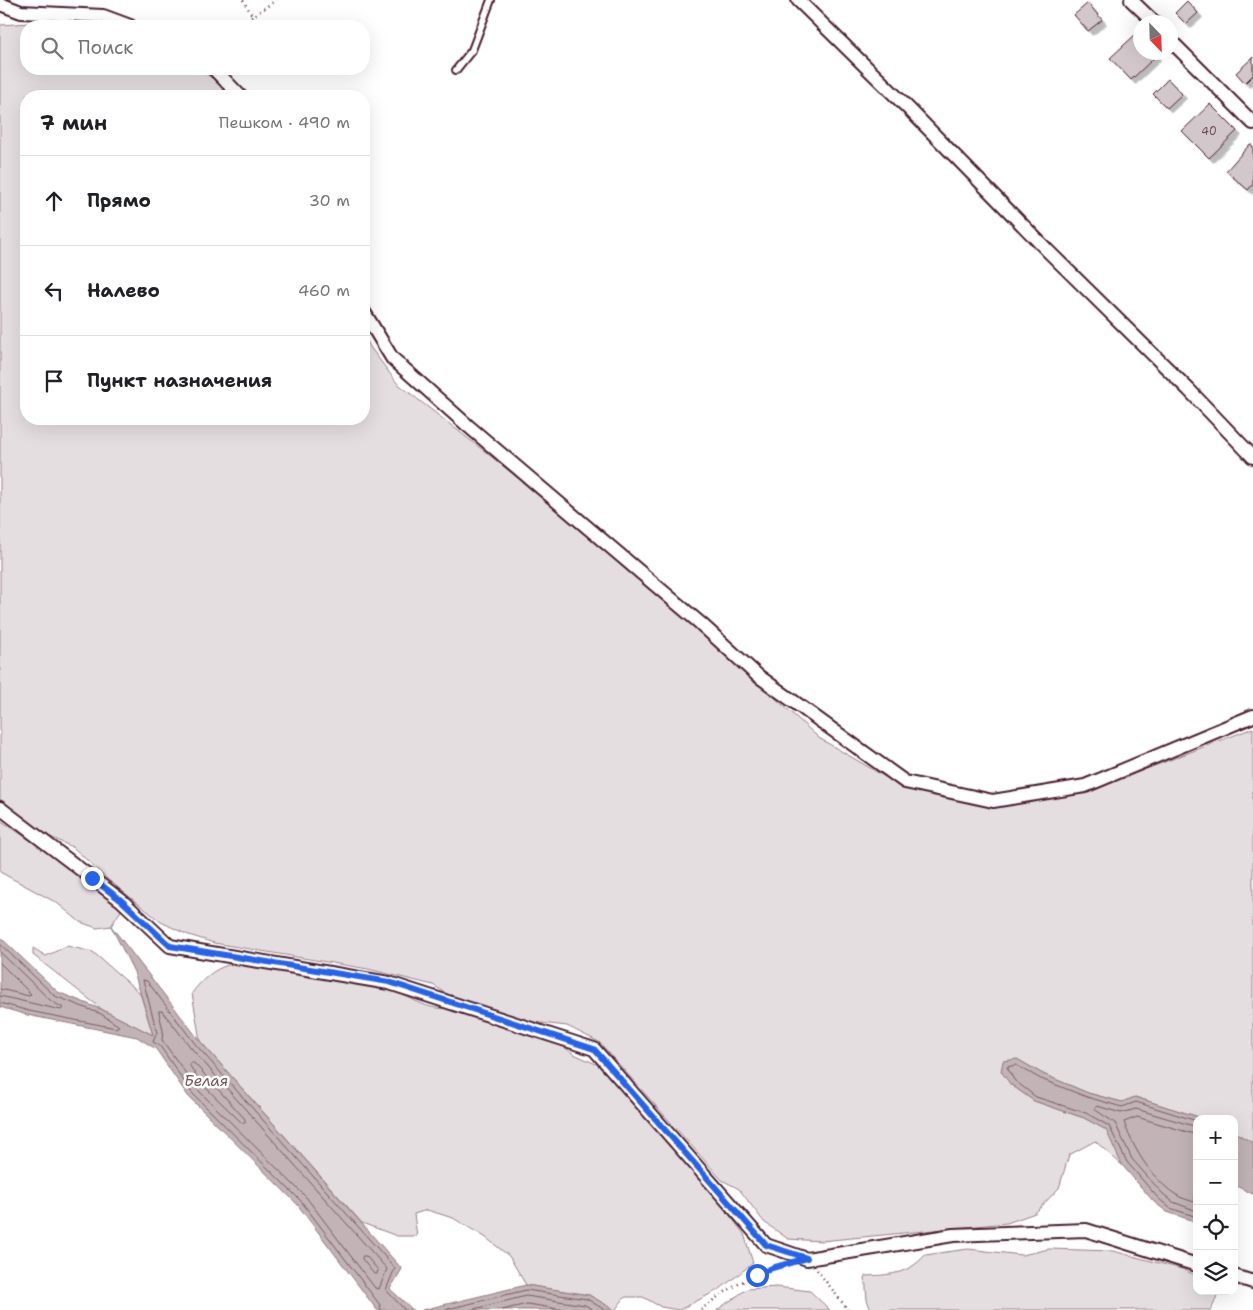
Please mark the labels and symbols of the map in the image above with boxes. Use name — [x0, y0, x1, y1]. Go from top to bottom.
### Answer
north arrow — [1133, 15, 1178, 60]
house number: 40 — [1201, 124, 1217, 139]
route end — [81, 867, 104, 890]
water label: Белая — [184, 1071, 228, 1091]
route start — [746, 1264, 769, 1287]

